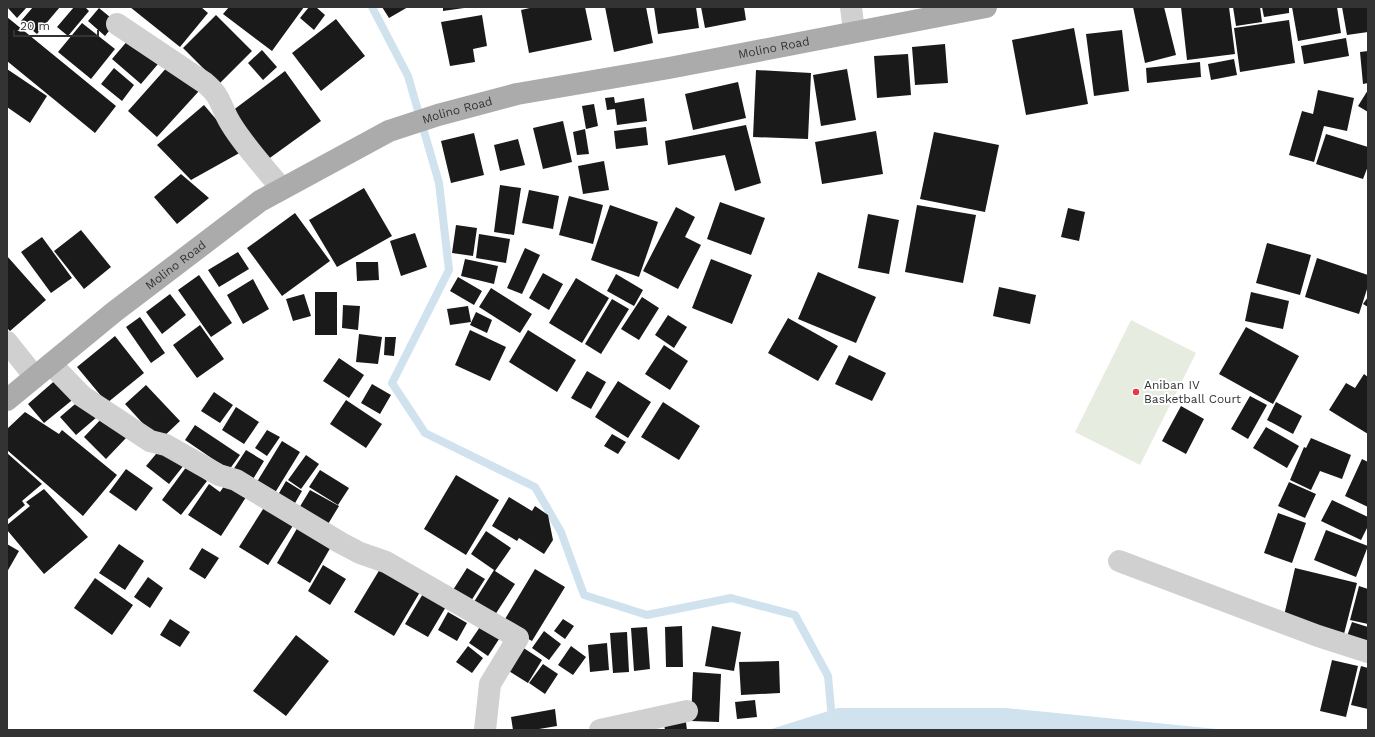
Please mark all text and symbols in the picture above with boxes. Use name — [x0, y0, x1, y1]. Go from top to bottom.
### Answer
scale bar — [14, 12, 98, 38]
text: 20 m — [20, 19, 50, 33]
street label: Molino Road — [737, 34, 811, 62]
street label: Molino Road — [420, 94, 494, 127]
street label: Molino Road — [143, 238, 209, 293]
place label: Aniban IV Basketball Court — [1144, 378, 1241, 406]
marker: Aniban IV Basketball Court — [1131, 387, 1141, 397]

